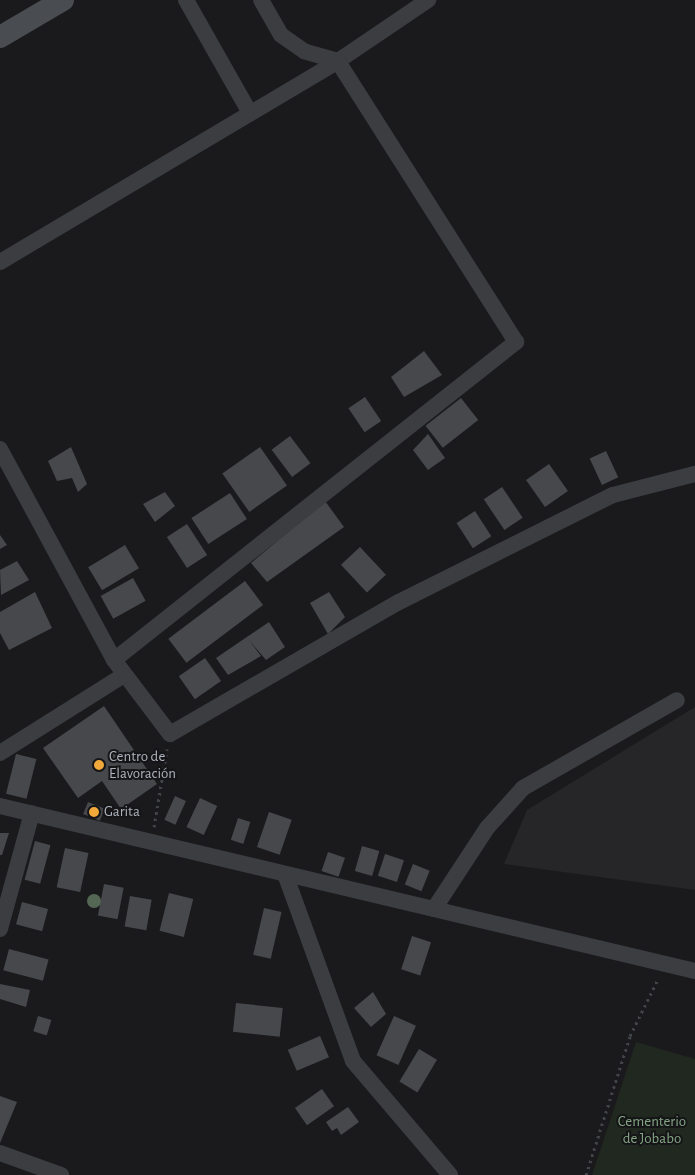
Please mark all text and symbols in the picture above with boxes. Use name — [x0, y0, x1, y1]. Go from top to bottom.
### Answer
place label: Centro de Elavoración — [109, 747, 176, 782]
marker: Centro de Elavoración — [93, 759, 105, 771]
place label: Garita — [104, 803, 140, 821]
marker: Garita — [88, 806, 100, 818]
park label: Cementerio de Jobabo — [618, 1112, 686, 1147]

